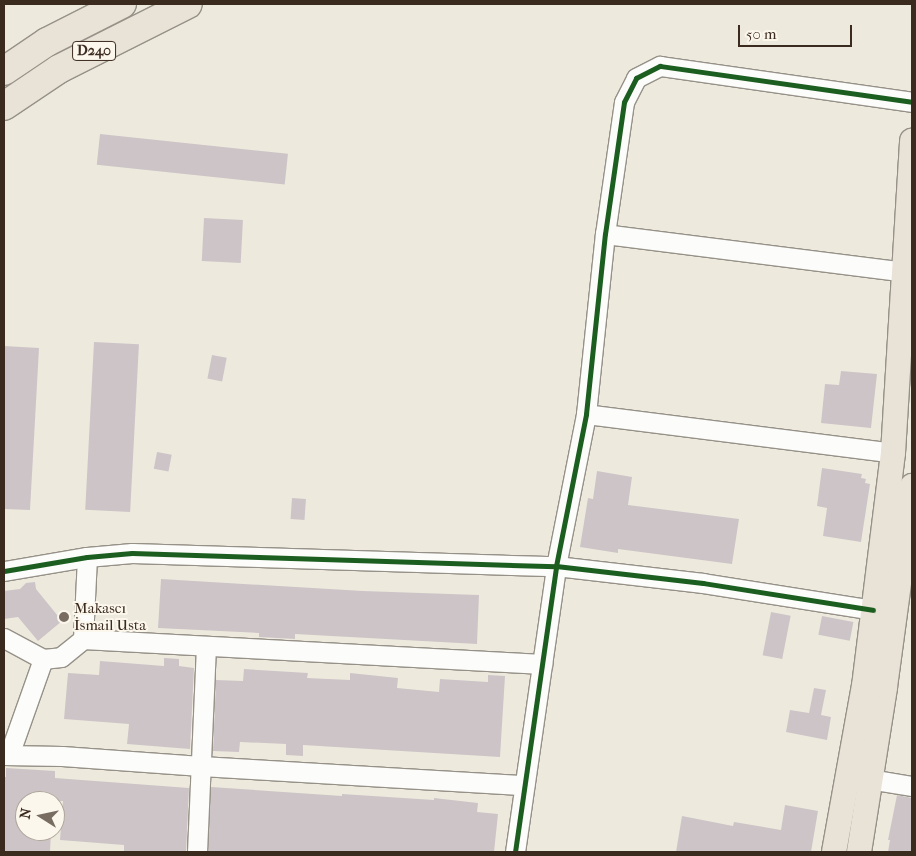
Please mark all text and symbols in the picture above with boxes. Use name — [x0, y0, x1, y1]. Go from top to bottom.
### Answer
scale bar — [741, 15, 855, 47]
text: 50 m — [746, 25, 776, 43]
road number: D240 — [72, 40, 116, 62]
place label: Makascı İsmail Usta — [74, 599, 146, 634]
marker: Makascı İsmail Usta — [58, 611, 70, 623]
north arrow — [15, 791, 65, 841]
text: N — [16, 807, 35, 820]

